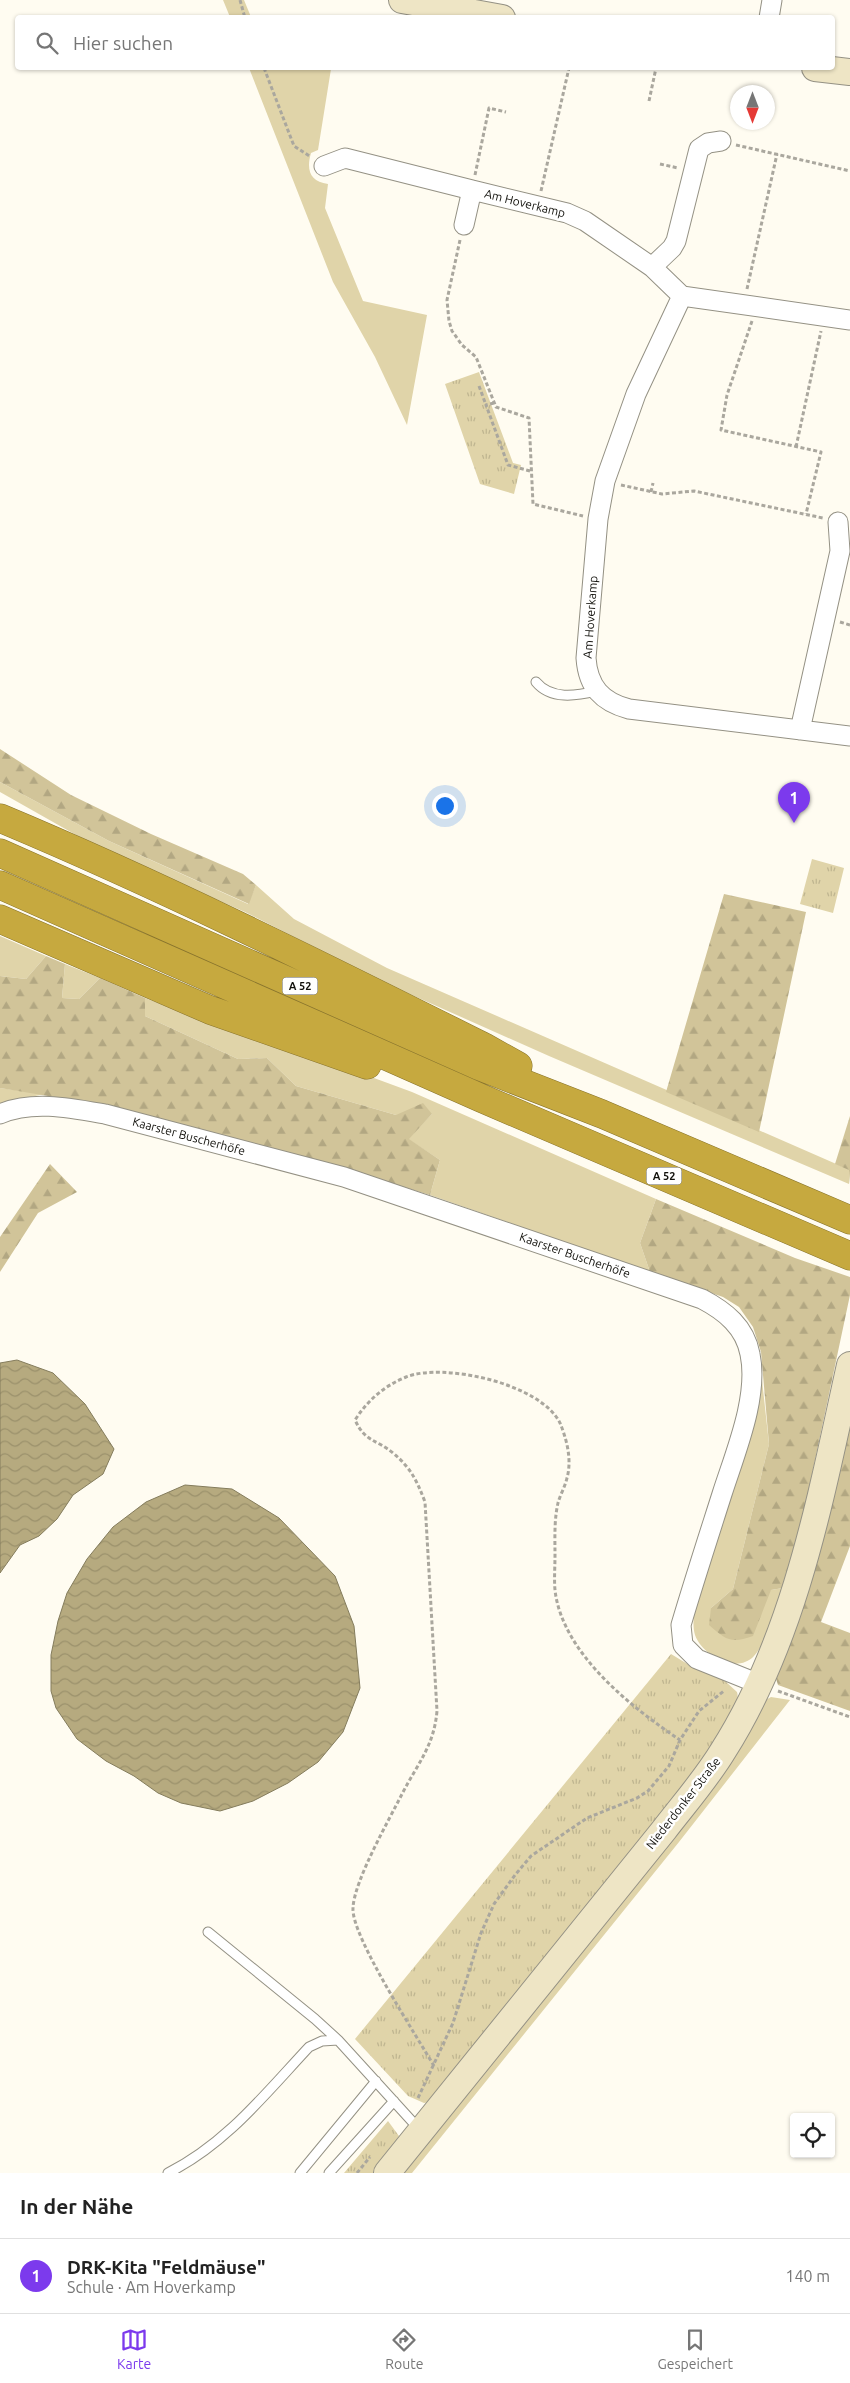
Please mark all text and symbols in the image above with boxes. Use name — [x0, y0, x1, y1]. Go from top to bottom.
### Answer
search box — [15, 15, 835, 70]
icon: search — [33, 29, 61, 57]
text: Hier suchen — [73, 32, 173, 54]
north arrow — [730, 85, 775, 130]
street label: Am Hoverkamp — [483, 187, 567, 219]
street label: Am Hoverkamp — [581, 575, 599, 659]
pin: 1 — [778, 782, 810, 823]
your location — [432, 793, 458, 819]
road number: A 52 — [282, 978, 318, 994]
street label: Kaarster Buscherhöfe — [131, 1115, 247, 1157]
road number: A 52 — [646, 1168, 682, 1184]
street label: Kaarster Buscherhöfe — [518, 1230, 632, 1280]
street label: Niederdonker Straße — [643, 1755, 723, 1851]
map controls — [790, 2113, 835, 2158]
button: locate — [790, 2113, 835, 2158]
text: In der Nähe — [20, 2194, 133, 2218]
text: DRK-Kita "Feldmäuse" — [67, 2256, 265, 2278]
text: 1 — [31, 2267, 41, 2285]
text: 140 m — [785, 2267, 830, 2285]
text: Schule · Am Hoverkamp — [67, 2278, 236, 2296]
tab: Karte — [117, 2326, 151, 2372]
tab: Route — [385, 2326, 423, 2372]
tab: Gespeichert — [658, 2326, 733, 2372]

